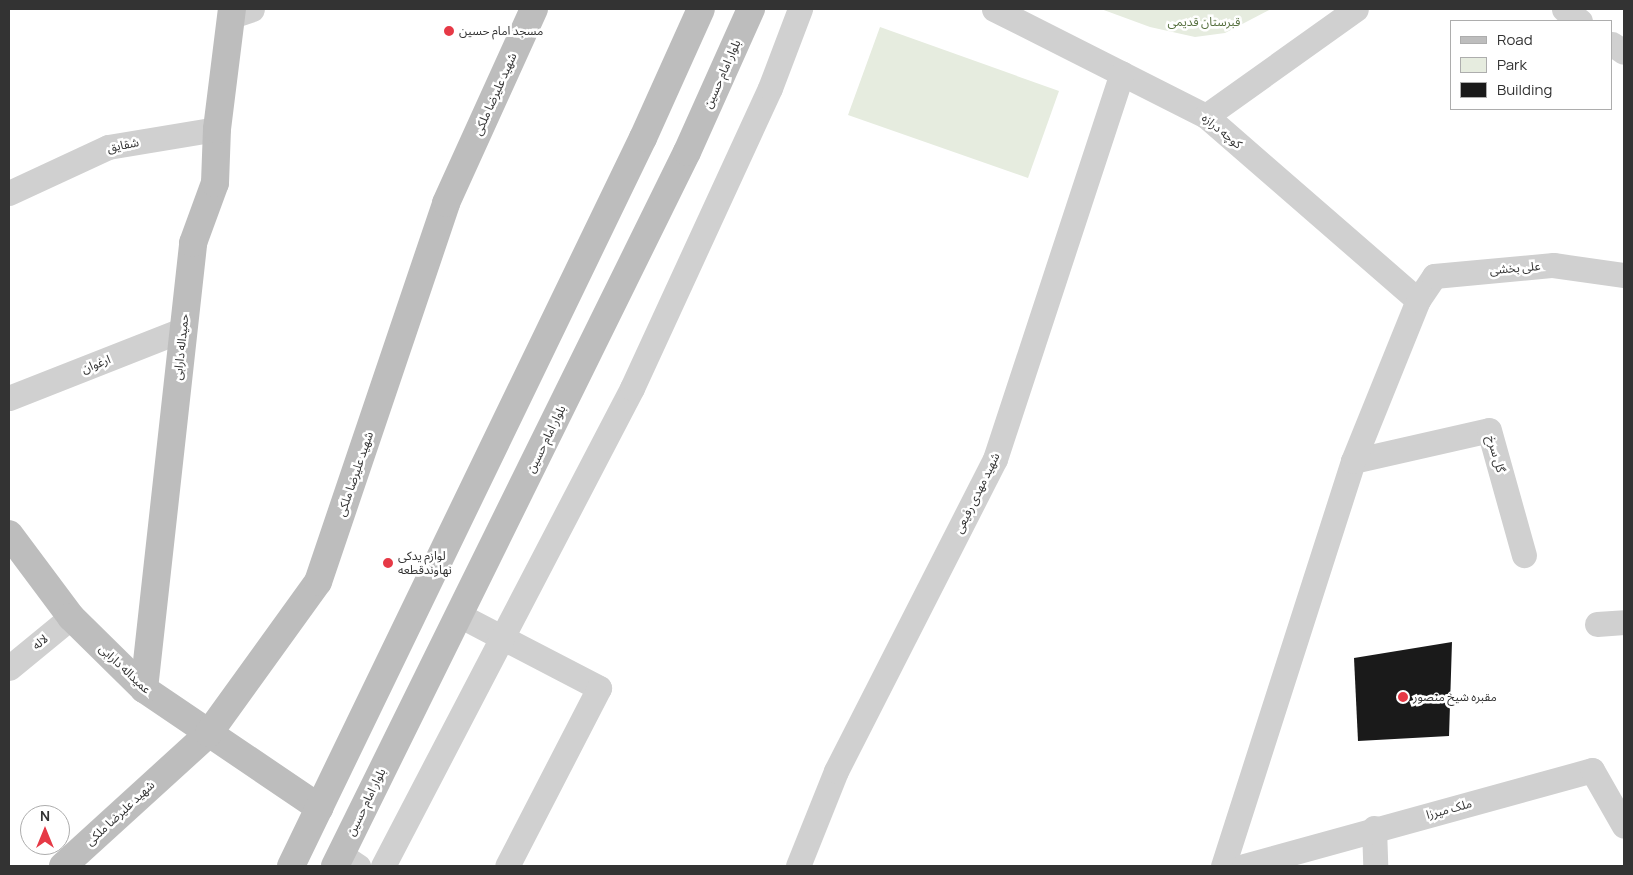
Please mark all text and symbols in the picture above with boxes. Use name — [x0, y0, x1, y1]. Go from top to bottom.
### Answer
park label: قبرستان قدیمی — [1168, 15, 1240, 29]
legend — [1450, 20, 1613, 110]
place label: مسجد امام حسین — [459, 24, 543, 38]
marker: مسجد امام حسین — [443, 25, 455, 37]
text: Road — [1497, 29, 1533, 50]
street label: بلوار امام حسین — [700, 37, 744, 111]
street label: شهید علیرضا ملکی — [470, 51, 520, 137]
text: Park — [1497, 54, 1527, 75]
text: Building — [1497, 79, 1552, 100]
street label: کوچه درازه — [1199, 110, 1245, 152]
street label: شقایق — [106, 135, 140, 155]
street label: علی بخشی — [1489, 259, 1541, 277]
street label: حمیداله دارابی — [170, 313, 192, 381]
street label: ارغوان — [80, 352, 112, 376]
street label: بلوار امام حسین — [523, 403, 569, 475]
street label: شهید علیرضا ملکی — [334, 430, 376, 518]
street label: گل سرخ — [1484, 434, 1508, 474]
street label: شهید مهدی رفیعی — [951, 450, 1003, 536]
place label: لوازم یدکی نهاوندقطعه — [398, 549, 452, 577]
marker: لوازم یدکی نهاوندقطعه — [382, 557, 394, 569]
street label: لاله — [29, 631, 51, 653]
street label: عمیداله دارابی — [96, 641, 154, 697]
place label: مقبره شیخ منصور — [1413, 690, 1497, 704]
marker: مقبره شیخ منصور — [1397, 691, 1409, 703]
street label: بلوار امام حسین — [343, 766, 389, 838]
street label: شهید علیرضا ملکی — [83, 777, 157, 849]
street label: ملک میرزا — [1425, 796, 1473, 822]
north arrow — [20, 805, 70, 855]
text: N — [40, 806, 50, 825]

